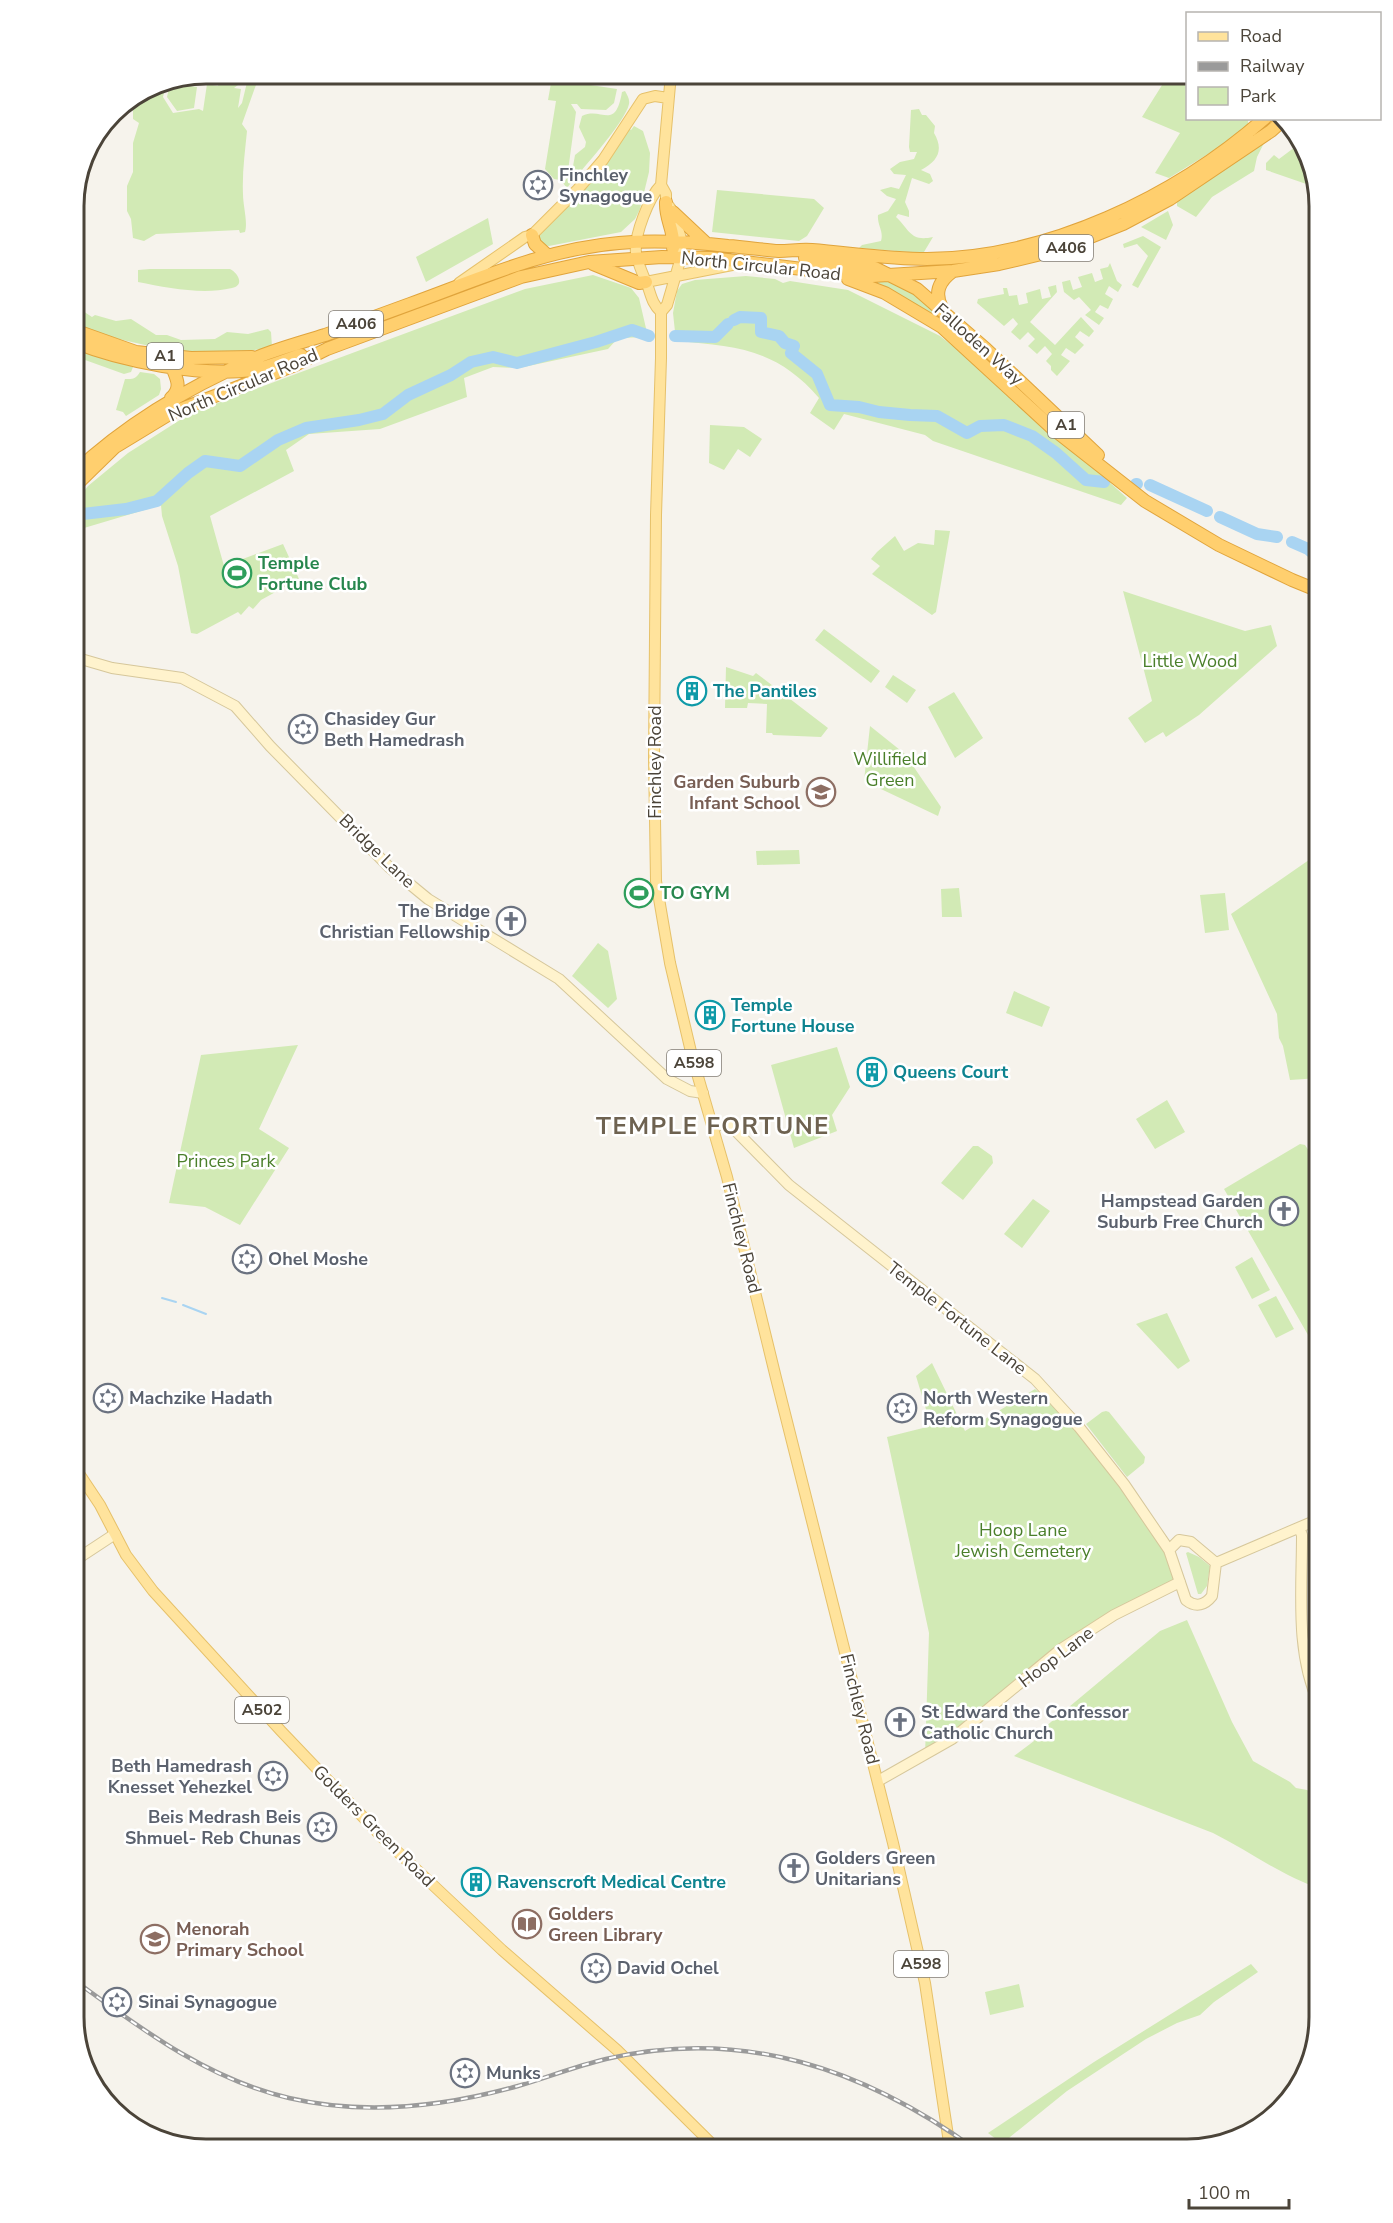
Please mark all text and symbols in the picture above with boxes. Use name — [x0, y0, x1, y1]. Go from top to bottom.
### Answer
legend — [1186, 12, 1381, 120]
text: Road — [1240, 24, 1282, 48]
text: Railway — [1240, 54, 1305, 78]
text: Park — [1240, 84, 1277, 108]
place label: Finchley Synagogue — [559, 163, 653, 208]
synagogue icon: Finchley Synagogue — [522, 169, 554, 201]
road number: A406 — [1039, 235, 1093, 261]
street label: North Circular Road — [680, 246, 842, 286]
street label: Falloden Way — [929, 298, 1029, 391]
road number: A406 — [329, 311, 383, 337]
road number: A1 — [147, 343, 183, 369]
street label: North Circular Road — [165, 343, 321, 427]
road number: A1 — [1048, 412, 1084, 438]
place label: Temple Fortune Club — [258, 551, 368, 596]
sports icon: Temple Fortune Club — [221, 557, 253, 589]
park label: Little Wood — [1142, 649, 1238, 673]
building icon: The Pantiles — [676, 675, 708, 707]
place label: The Pantiles — [713, 679, 817, 703]
street label: Finchley Road — [643, 705, 667, 819]
place label: Chasidey Gur Beth Hamedrash — [324, 707, 465, 752]
synagogue icon: Chasidey Gur Beth Hamedrash — [287, 713, 319, 745]
park label: Willifield Green — [853, 747, 927, 792]
place label: Garden Suburb Infant School — [673, 770, 800, 815]
school or university icon: Garden Suburb Infant School — [805, 776, 837, 808]
street label: Bridge Lane — [334, 809, 420, 893]
sports icon: TO GYM — [623, 877, 655, 909]
place label: TO GYM — [660, 881, 730, 905]
place label: The Bridge Christian Fellowship — [319, 899, 490, 944]
church icon: The Bridge Christian Fellowship — [495, 905, 527, 937]
place label: Temple Fortune House — [731, 993, 855, 1038]
building icon: Temple Fortune House — [694, 999, 726, 1031]
road number: A598 — [667, 1050, 721, 1076]
building icon: Queens Court — [856, 1056, 888, 1088]
place label: Queens Court — [893, 1060, 1008, 1084]
district label: TEMPLE FORTUNE — [596, 1110, 830, 1142]
park label: Princes Park — [176, 1149, 277, 1173]
street label: Finchley Road — [717, 1180, 767, 1296]
place label: Hampstead Garden Suburb Free Church — [1097, 1189, 1263, 1234]
church icon: Hampstead Garden Suburb Free Church — [1268, 1195, 1300, 1227]
synagogue icon: Ohel Moshe — [231, 1243, 263, 1275]
place label: Ohel Moshe — [268, 1247, 368, 1271]
street label: Temple Fortune Lane — [882, 1256, 1032, 1380]
synagogue icon: Machzike Hadath — [92, 1382, 124, 1414]
place label: Machzike Hadath — [129, 1386, 273, 1410]
place label: North Western Reform Synagogue — [923, 1386, 1083, 1431]
synagogue icon: North Western Reform Synagogue — [886, 1392, 918, 1424]
park label: Hoop Lane Jewish Cemetery — [954, 1518, 1092, 1563]
street label: Hoop Lane — [1014, 1621, 1098, 1693]
street label: Finchley Road — [835, 1651, 885, 1767]
road number: A502 — [235, 1697, 289, 1723]
place label: St Edward the Confessor Catholic Church — [921, 1700, 1129, 1745]
church icon: St Edward the Confessor Catholic Church — [884, 1706, 916, 1738]
place label: Beth Hamedrash Knesset Yehezkel — [108, 1754, 252, 1799]
synagogue icon: Beth Hamedrash Knesset Yehezkel — [257, 1760, 289, 1792]
street label: Golders Green Road — [308, 1760, 440, 1892]
place label: Beis Medrash Beis Shmuel- Reb Chunas — [125, 1805, 301, 1850]
synagogue icon: Beis Medrash Beis Shmuel- Reb Chunas — [306, 1811, 338, 1843]
place label: Golders Green Unitarians — [815, 1846, 936, 1891]
church icon: Golders Green Unitarians — [778, 1852, 810, 1884]
building icon: Ravenscroft Medical Centre — [460, 1866, 492, 1898]
place label: Ravenscroft Medical Centre — [497, 1870, 726, 1894]
place label: Golders Green Library — [548, 1902, 663, 1947]
library icon: Golders Green Library — [511, 1908, 543, 1940]
place label: Menorah Primary School — [176, 1917, 304, 1962]
school or university icon: Menorah Primary School — [139, 1923, 171, 1955]
road number: A598 — [894, 1951, 948, 1977]
synagogue icon: David Ochel — [580, 1952, 612, 1984]
place label: David Ochel — [617, 1956, 719, 1980]
synagogue icon: Sinai Synagogue — [101, 1986, 133, 2018]
place label: Sinai Synagogue — [138, 1990, 277, 2014]
synagogue icon: Munks — [449, 2057, 481, 2089]
place label: Munks — [486, 2061, 541, 2085]
scale bar — [1189, 2172, 1290, 2210]
text: 100 m — [1198, 2181, 1250, 2205]

